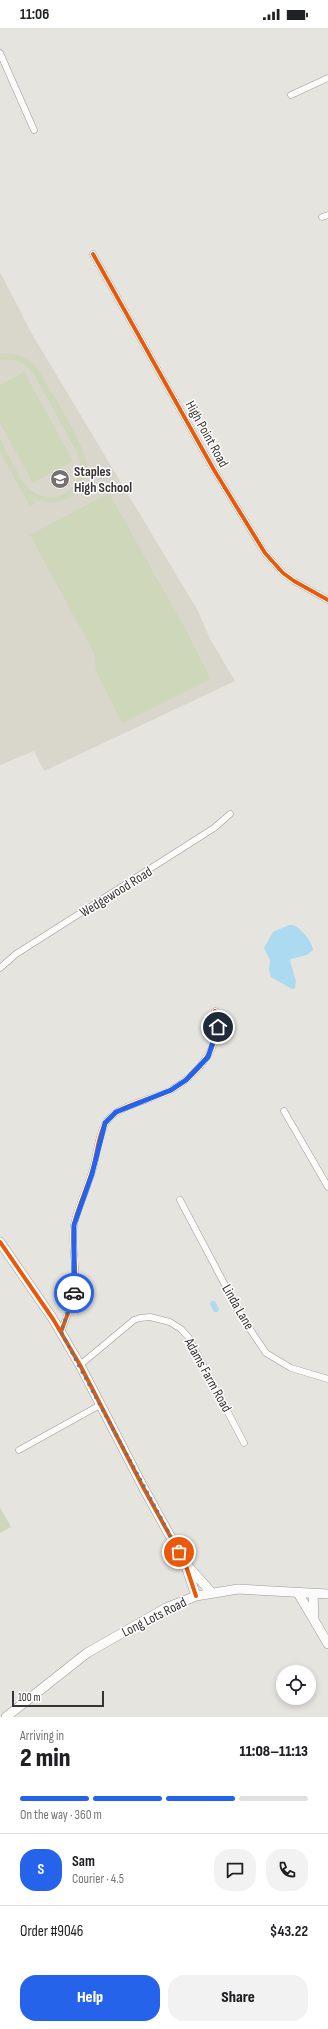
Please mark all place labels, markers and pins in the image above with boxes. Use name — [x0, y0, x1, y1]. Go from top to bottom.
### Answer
place label: Staples High School — [74, 463, 132, 496]
school or university icon: Staples High School — [49, 468, 71, 490]
pin — [201, 1010, 235, 1044]
pin — [162, 1535, 196, 1569]

